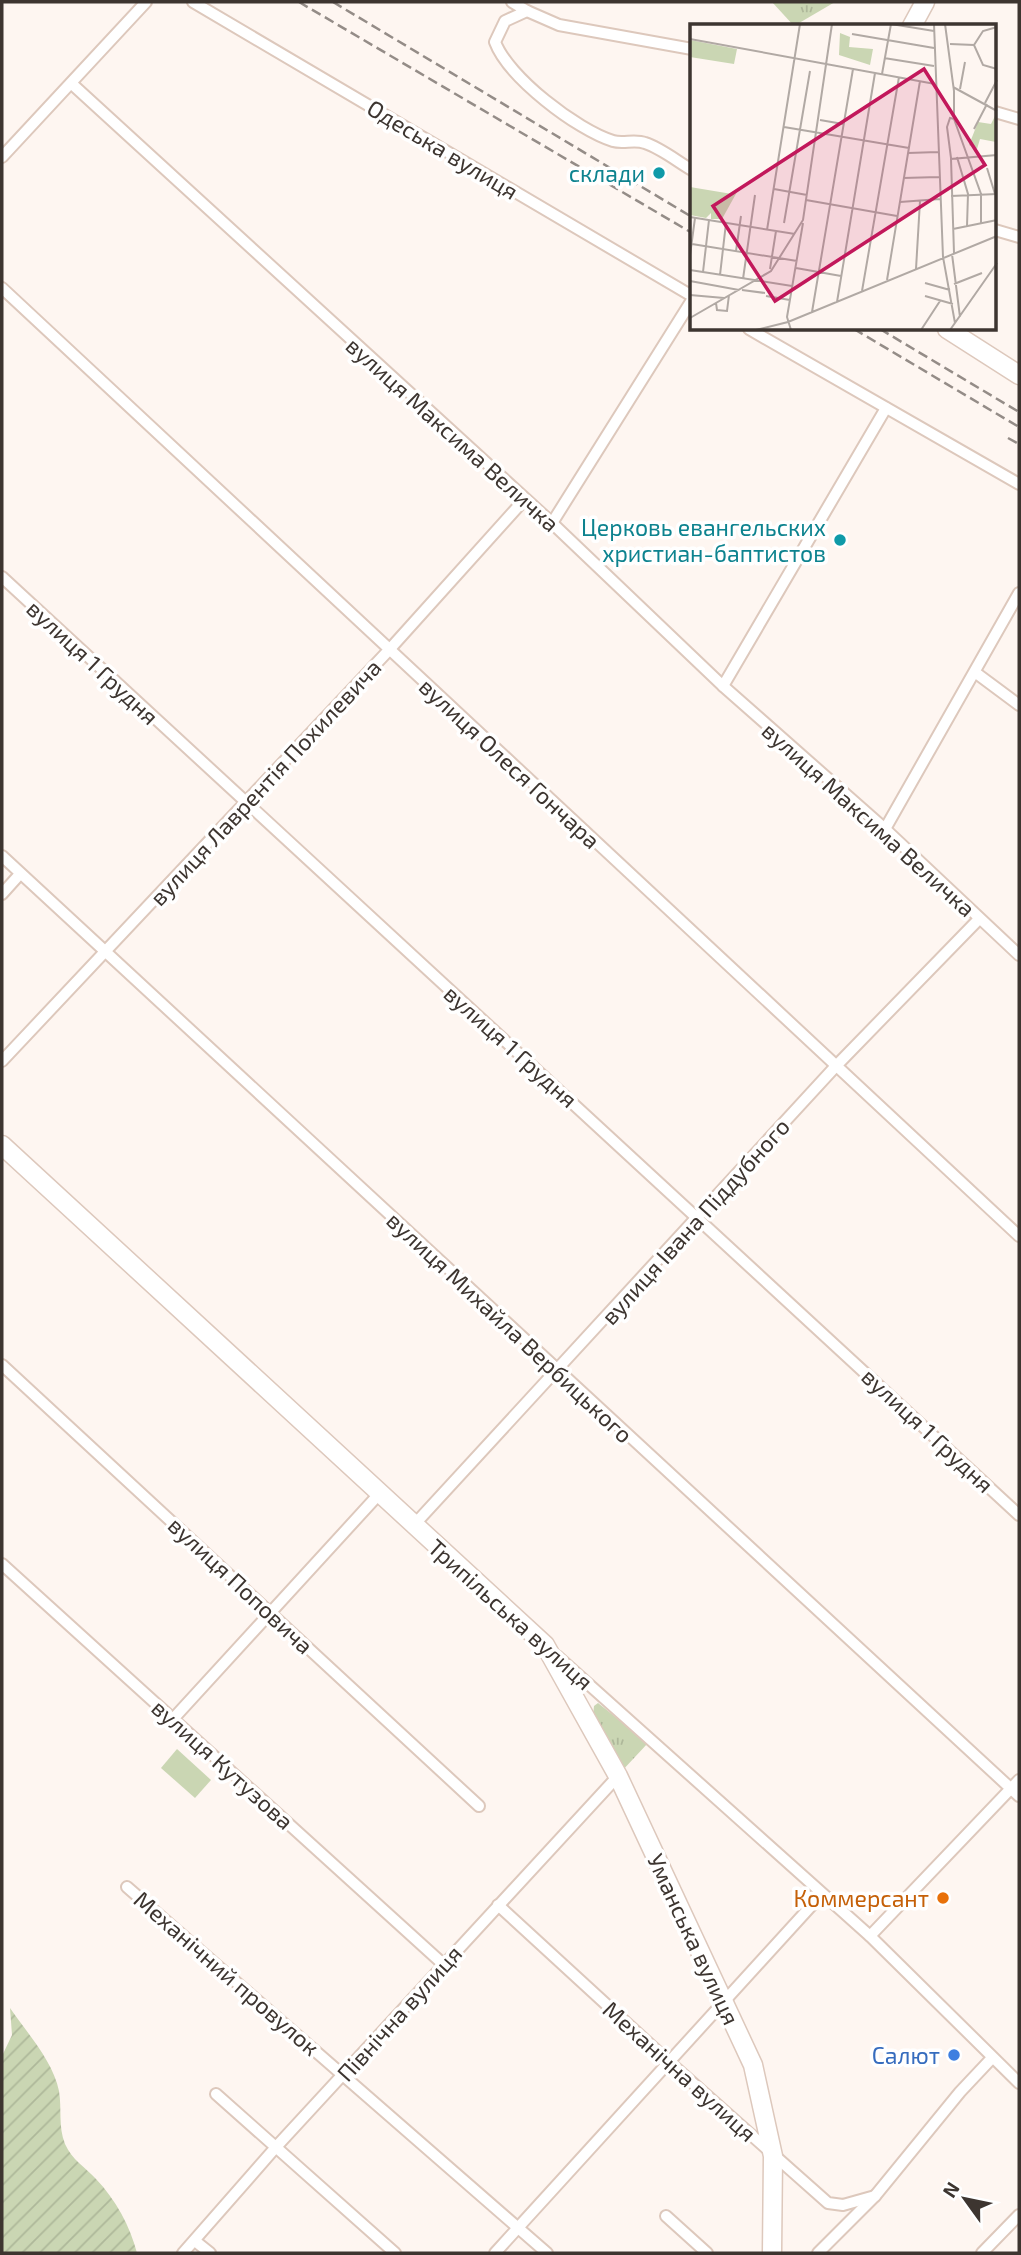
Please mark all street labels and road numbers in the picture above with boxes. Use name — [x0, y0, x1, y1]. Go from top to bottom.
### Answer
street label: Одеська вулиця — [362, 93, 523, 206]
street label: вулиця Максима Величка — [340, 331, 565, 538]
street label: вулиця 1 Грудня — [21, 594, 165, 731]
street label: вулиця Лаврентія Похилевича — [143, 653, 387, 912]
street label: вулиця Олеся Гончара — [413, 672, 606, 855]
street label: вулиця Максима Величка — [756, 716, 981, 923]
street label: вулиця 1 Грудня — [438, 979, 583, 1114]
street label: вулиця Івана Піддубного — [595, 1112, 796, 1331]
street label: вулиця Михайла Вербицького — [381, 1206, 639, 1449]
street label: вулиця 1 Грудня — [856, 1362, 1000, 1499]
street label: вулиця Поповича — [162, 1511, 319, 1660]
street label: Трипільська вулиця — [422, 1533, 599, 1696]
street label: вулиця Кутузова — [146, 1693, 300, 1836]
street label: Уманська вулиця — [641, 1849, 746, 2029]
street label: Механічний провулок — [128, 1885, 325, 2062]
street label: Північна вулиця — [331, 1939, 468, 2087]
street label: Механічна вулиця — [597, 1995, 762, 2148]

